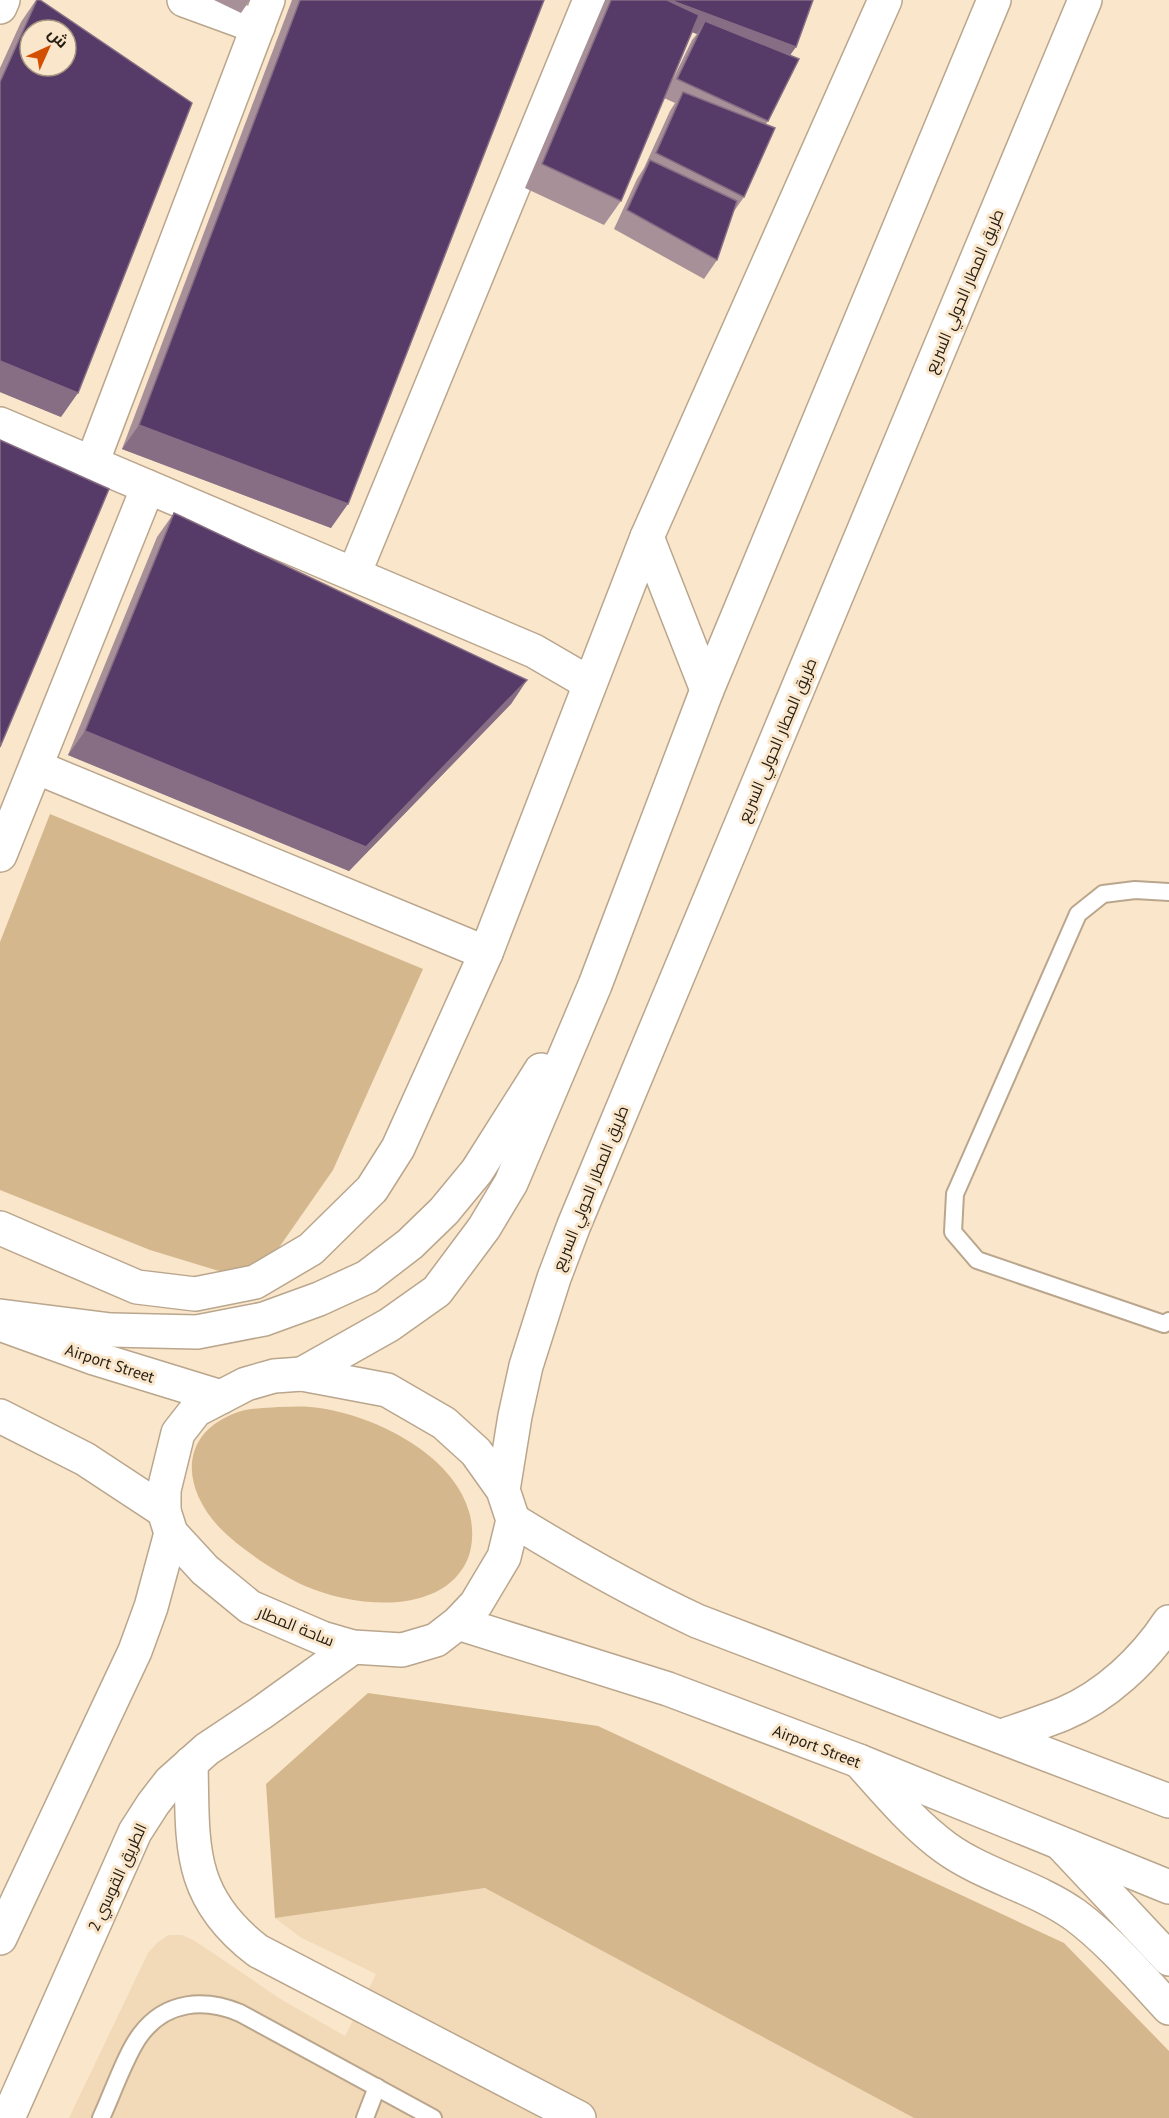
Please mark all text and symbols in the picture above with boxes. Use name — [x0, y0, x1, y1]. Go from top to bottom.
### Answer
north arrow — [18, 18, 78, 78]
text: ش — [44, 23, 73, 52]
street label: طريق المطار الحولي السريع — [920, 206, 1011, 378]
street label: طريق المطار الحولي السريع — [733, 655, 824, 827]
street label: طريق المطار الحولي السريع — [548, 1102, 636, 1275]
street label: Airport Street — [63, 1339, 158, 1387]
street label: ساحة المطار — [254, 1601, 337, 1650]
street label: Airport Street — [770, 1720, 864, 1772]
street label: الطريق القوسي 2 — [83, 1820, 153, 1935]

